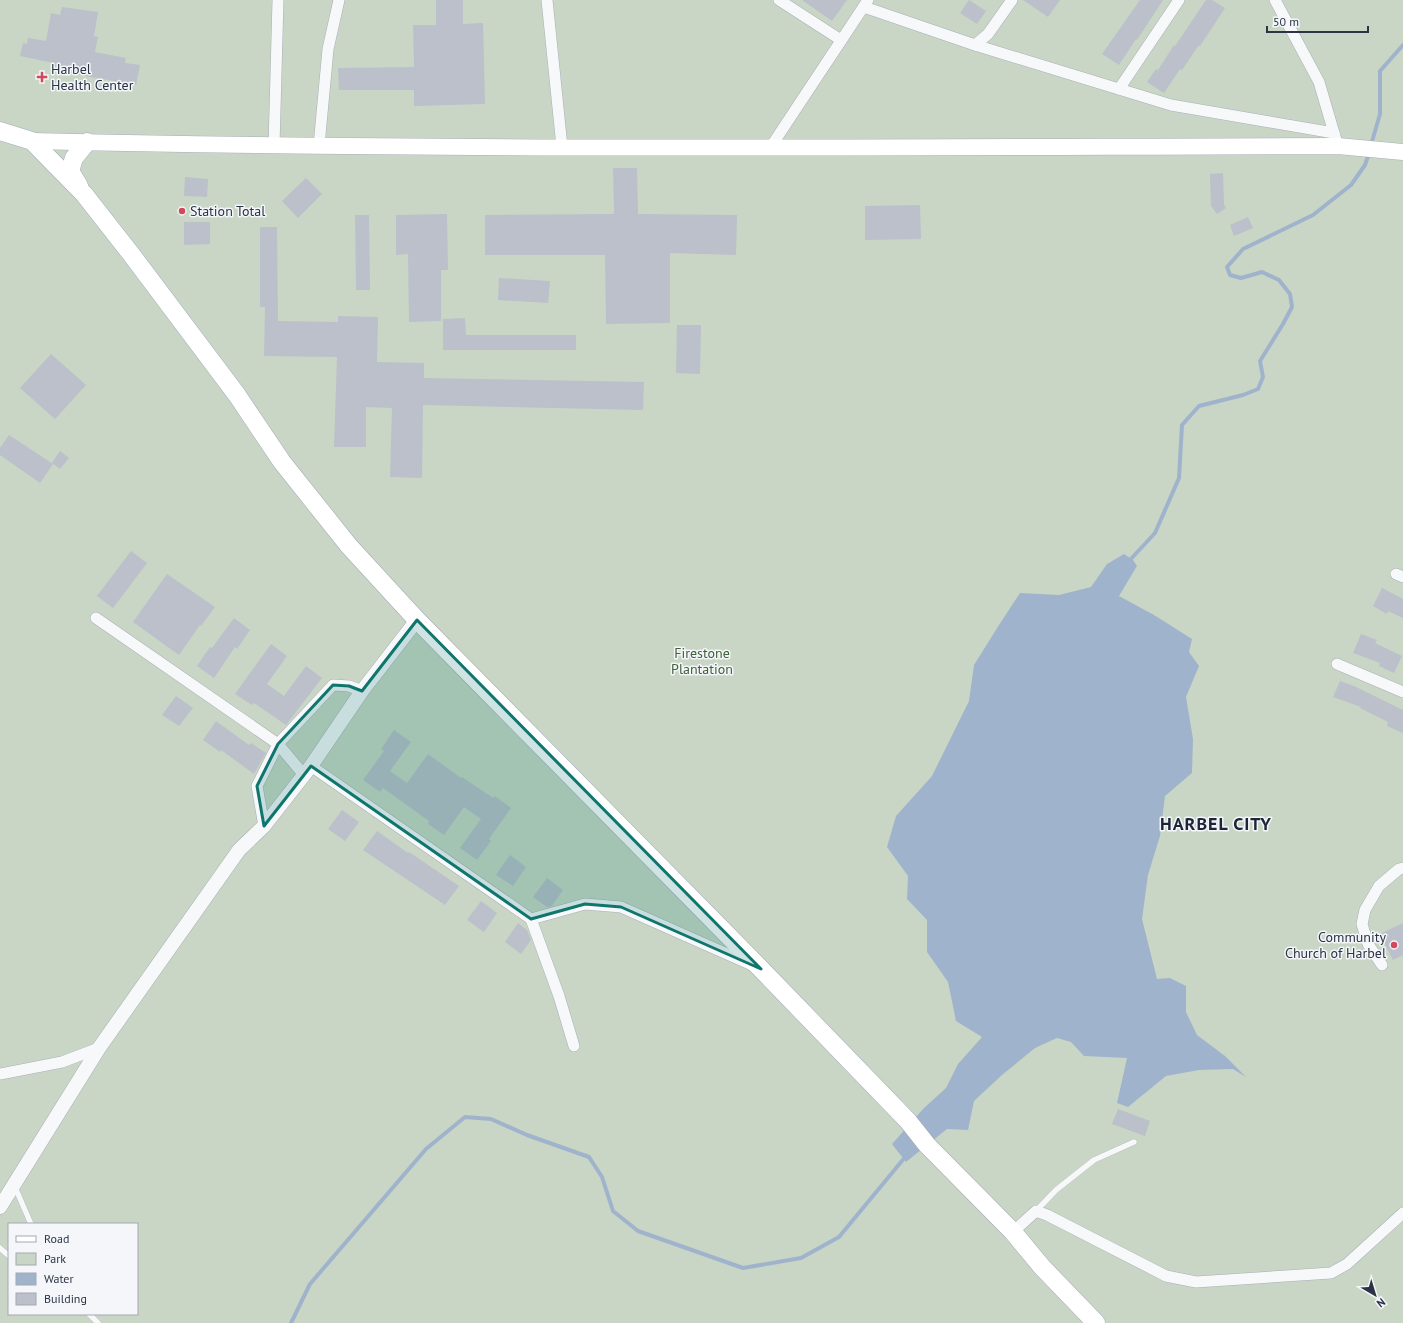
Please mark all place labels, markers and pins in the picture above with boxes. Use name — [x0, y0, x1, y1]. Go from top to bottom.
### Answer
place label: Harbel Health Center — [51, 60, 134, 94]
marker: Harbel Health Center — [36, 71, 48, 83]
place label: Station Total — [190, 202, 265, 220]
marker: Station Total — [177, 206, 187, 216]
place label: Community Church of Harbel — [1285, 928, 1386, 962]
marker: Community Church of Harbel — [1389, 940, 1399, 950]

